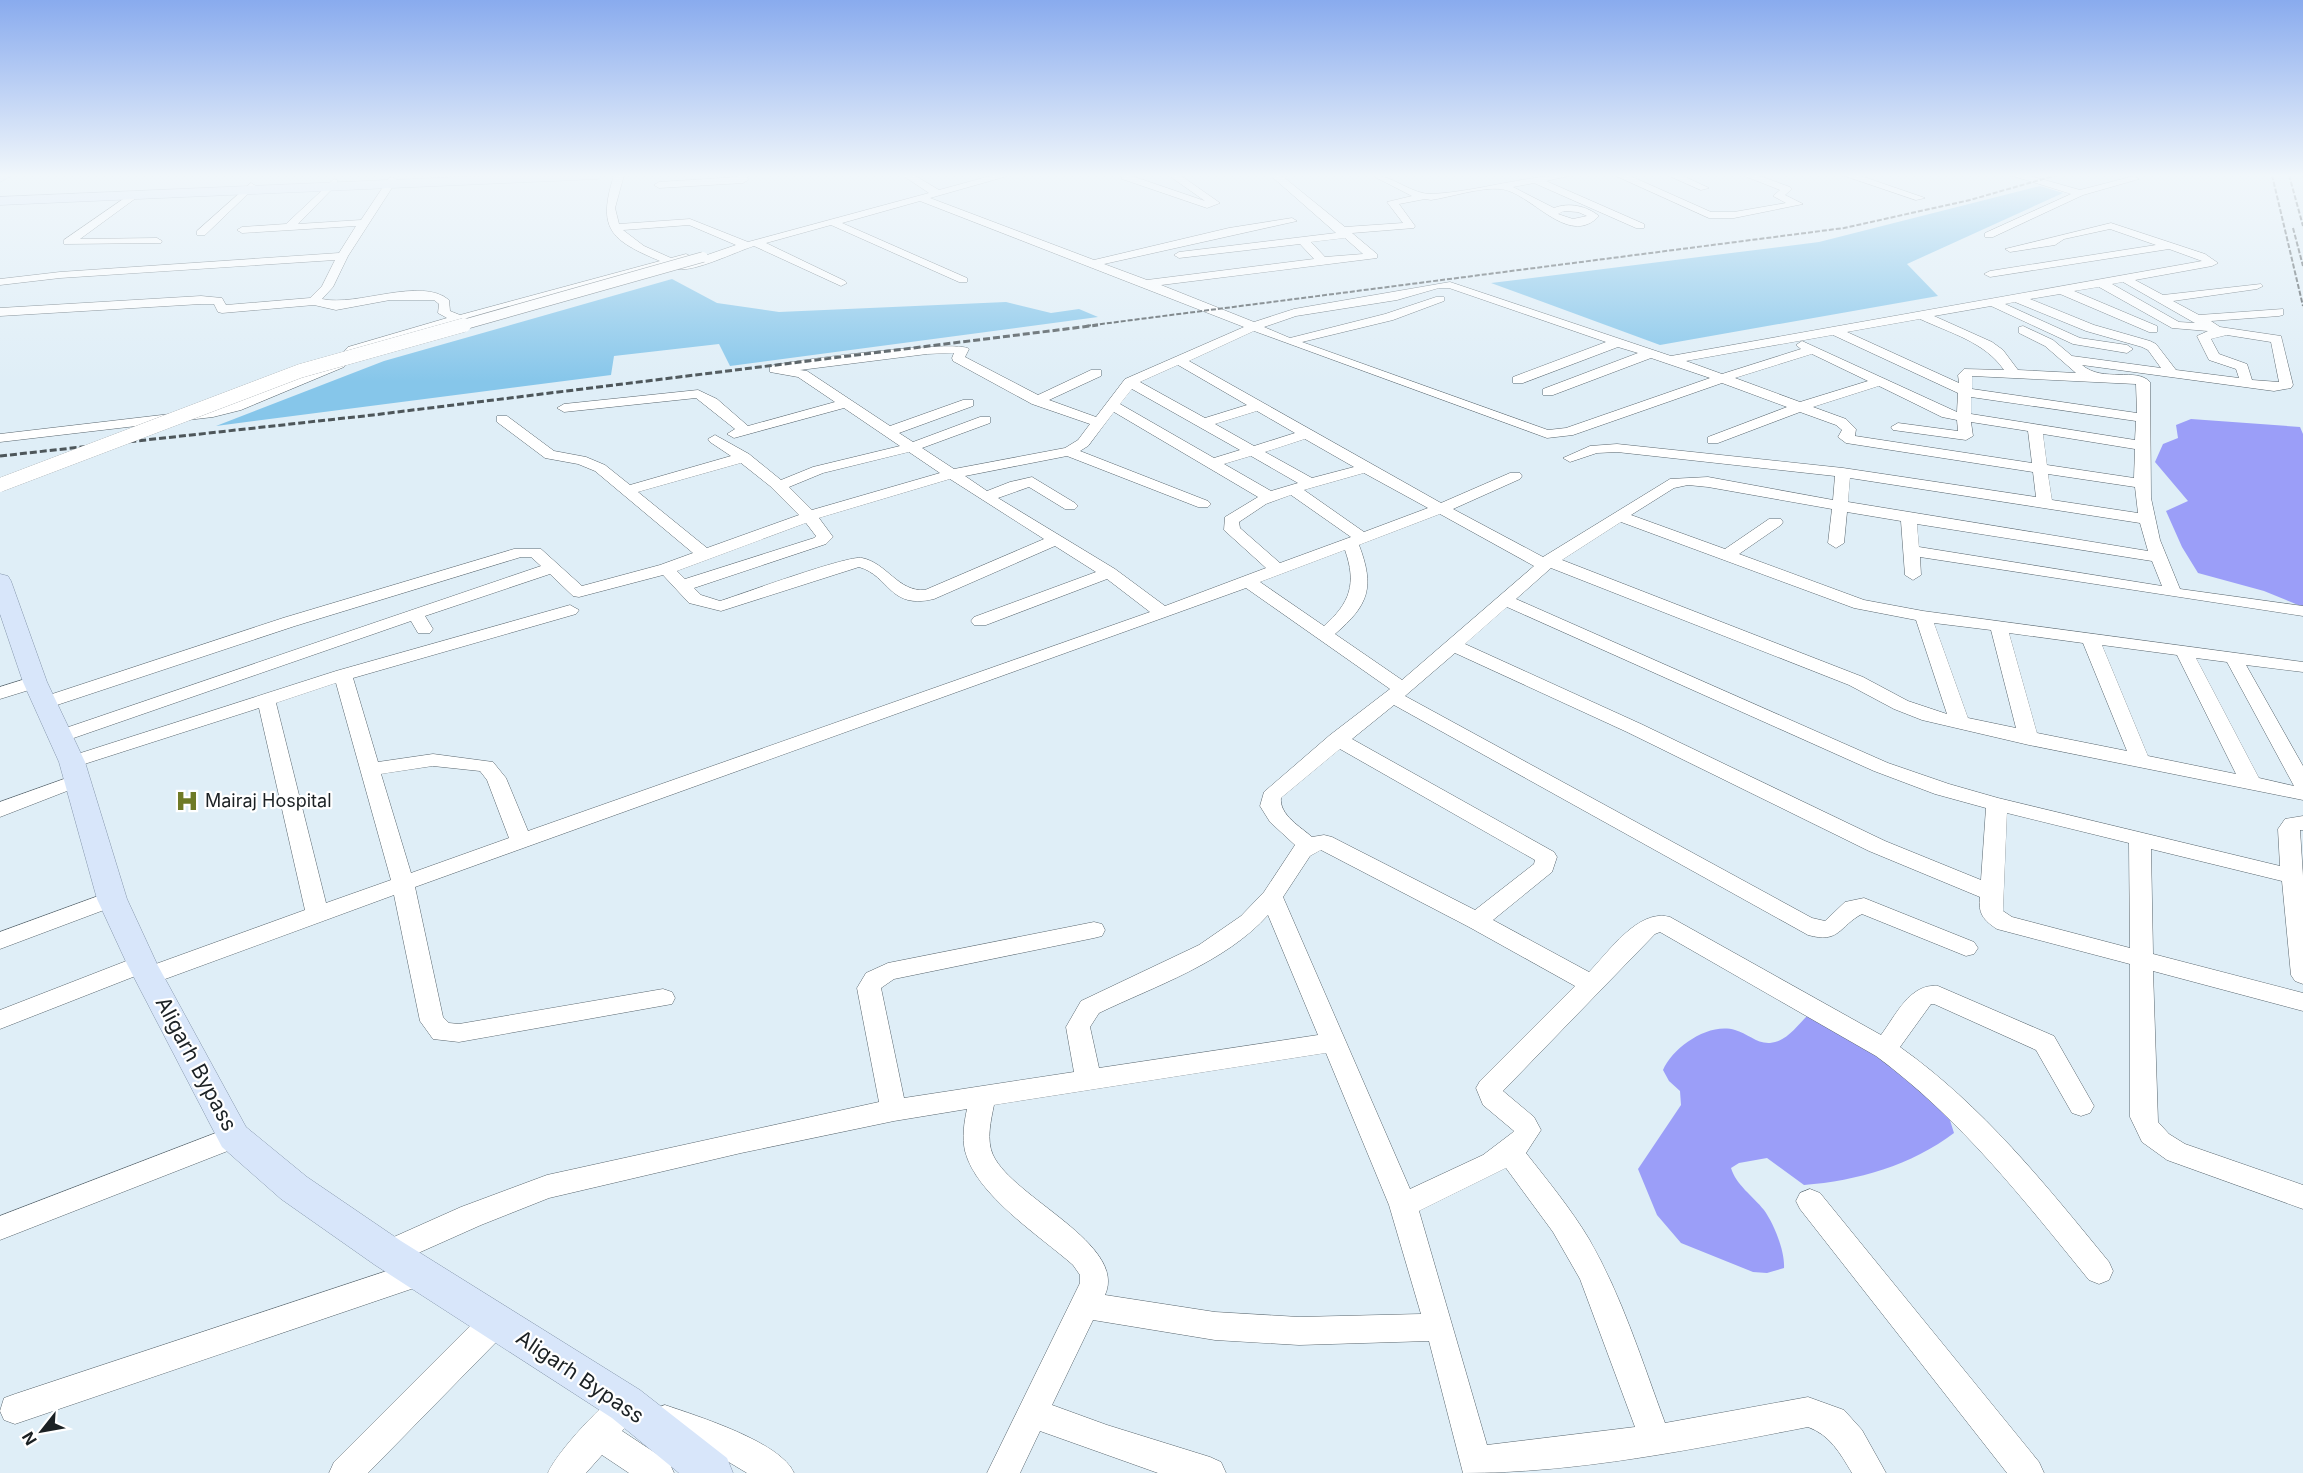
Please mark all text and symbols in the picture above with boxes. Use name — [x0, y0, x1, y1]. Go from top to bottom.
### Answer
hospital icon: Mairaj Hospital — [174, 788, 200, 814]
place label: Mairaj Hospital — [205, 790, 332, 811]
street label: Aligarh Bypass — [151, 992, 242, 1135]
street label: Aligarh Bypass — [512, 1325, 649, 1428]
north arrow — [12, 1401, 72, 1461]
text: N — [17, 1428, 41, 1449]

